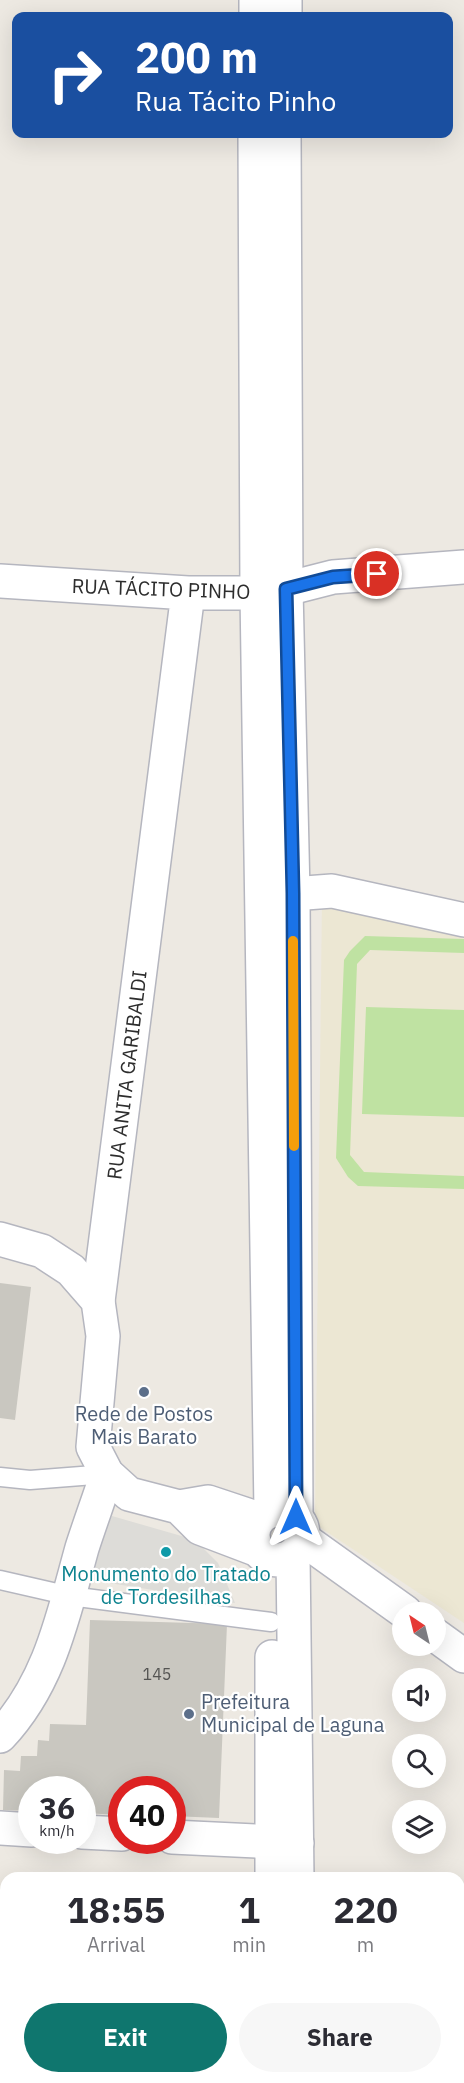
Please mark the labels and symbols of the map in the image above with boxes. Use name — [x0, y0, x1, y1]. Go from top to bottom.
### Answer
pin — [351, 548, 402, 599]
street label: RUA TÁCITO PINHO — [71, 572, 251, 605]
street label: RUA ANITA GARIBALDI — [100, 969, 153, 1181]
marker: Rede de Postos Mais Barato — [137, 1385, 151, 1399]
place label: Rede de Postos Mais Barato — [75, 1400, 213, 1450]
position arrow — [264, 1485, 328, 1549]
marker: Monumento do Tratado de Tordesilhas — [159, 1545, 173, 1559]
place label: Monumento do Tratado de Tordesilhas — [61, 1560, 271, 1610]
north arrow — [392, 1602, 446, 1656]
house number: 145 — [143, 1664, 171, 1684]
place label: Prefeitura Municipal de Laguna — [201, 1688, 385, 1738]
marker: Prefeitura Municipal de Laguna — [182, 1707, 196, 1721]
speed limit sign: 40 — [108, 1776, 186, 1854]

